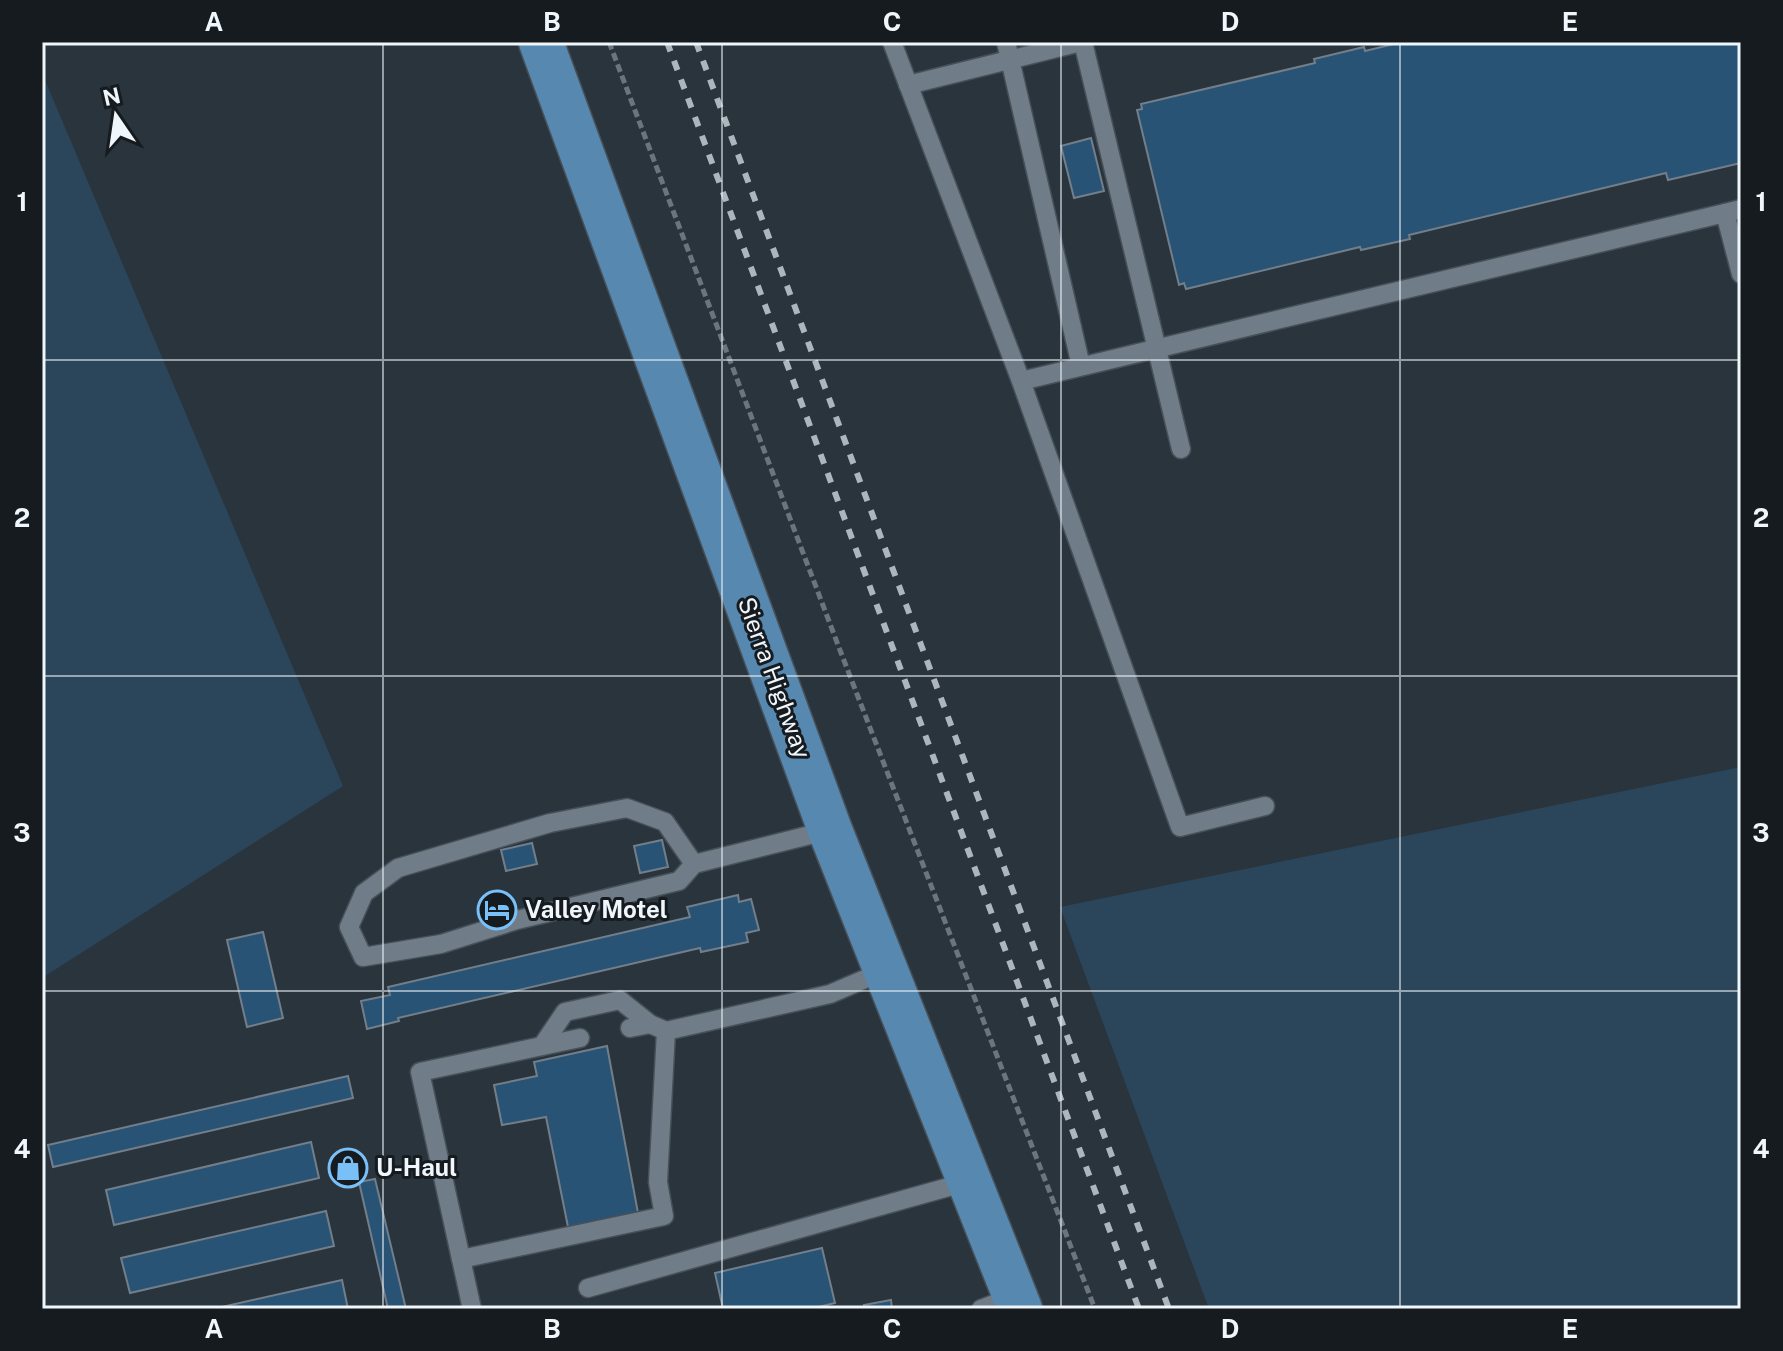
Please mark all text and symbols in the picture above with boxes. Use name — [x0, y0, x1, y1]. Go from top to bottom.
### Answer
text: A — [205, 6, 224, 37]
text: B — [543, 6, 561, 37]
text: C — [883, 6, 901, 37]
text: D — [1221, 6, 1239, 37]
text: E — [1562, 6, 1578, 37]
north arrow — [76, 76, 156, 156]
text: N — [100, 82, 123, 111]
text: 1 — [16, 186, 28, 217]
text: 1 — [1755, 186, 1767, 217]
text: 2 — [14, 502, 30, 533]
text: 2 — [1753, 502, 1769, 533]
street label: Sierra Highway — [733, 593, 817, 762]
text: 3 — [13, 817, 31, 848]
text: 3 — [1752, 817, 1770, 848]
hotel icon: Valley Motel — [476, 889, 518, 931]
place label: Valley Motel — [525, 895, 668, 923]
text: 4 — [13, 1133, 31, 1164]
text: 4 — [1752, 1133, 1770, 1164]
shop icon: U-Haul — [327, 1147, 369, 1189]
place label: U-Haul — [376, 1153, 457, 1181]
text: A — [205, 1313, 224, 1344]
text: B — [543, 1313, 561, 1344]
text: C — [883, 1313, 901, 1344]
text: D — [1221, 1313, 1239, 1344]
text: E — [1562, 1313, 1578, 1344]

